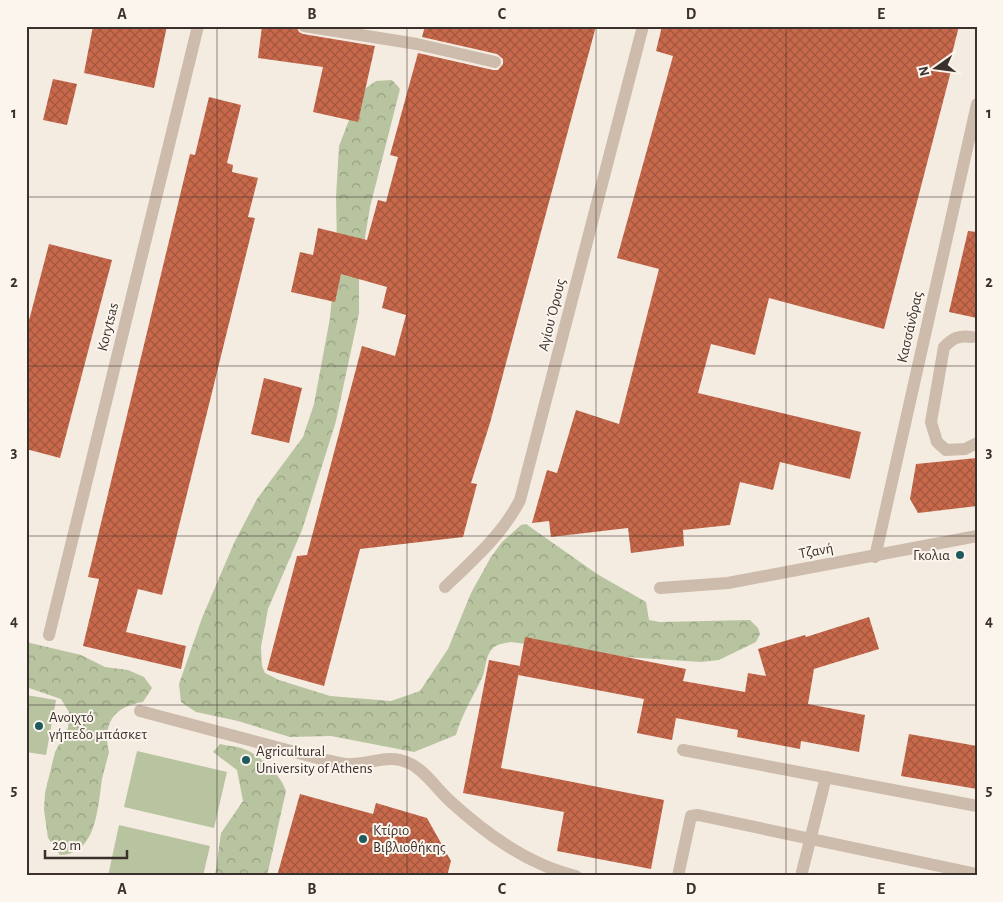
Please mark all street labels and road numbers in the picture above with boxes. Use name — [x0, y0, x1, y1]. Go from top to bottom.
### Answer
street label: Αγίου Όρους — [536, 277, 568, 353]
street label: Κασσάνδρας — [894, 290, 926, 364]
street label: Korytsas — [95, 301, 121, 353]
street label: Τζανή — [798, 541, 834, 561]

